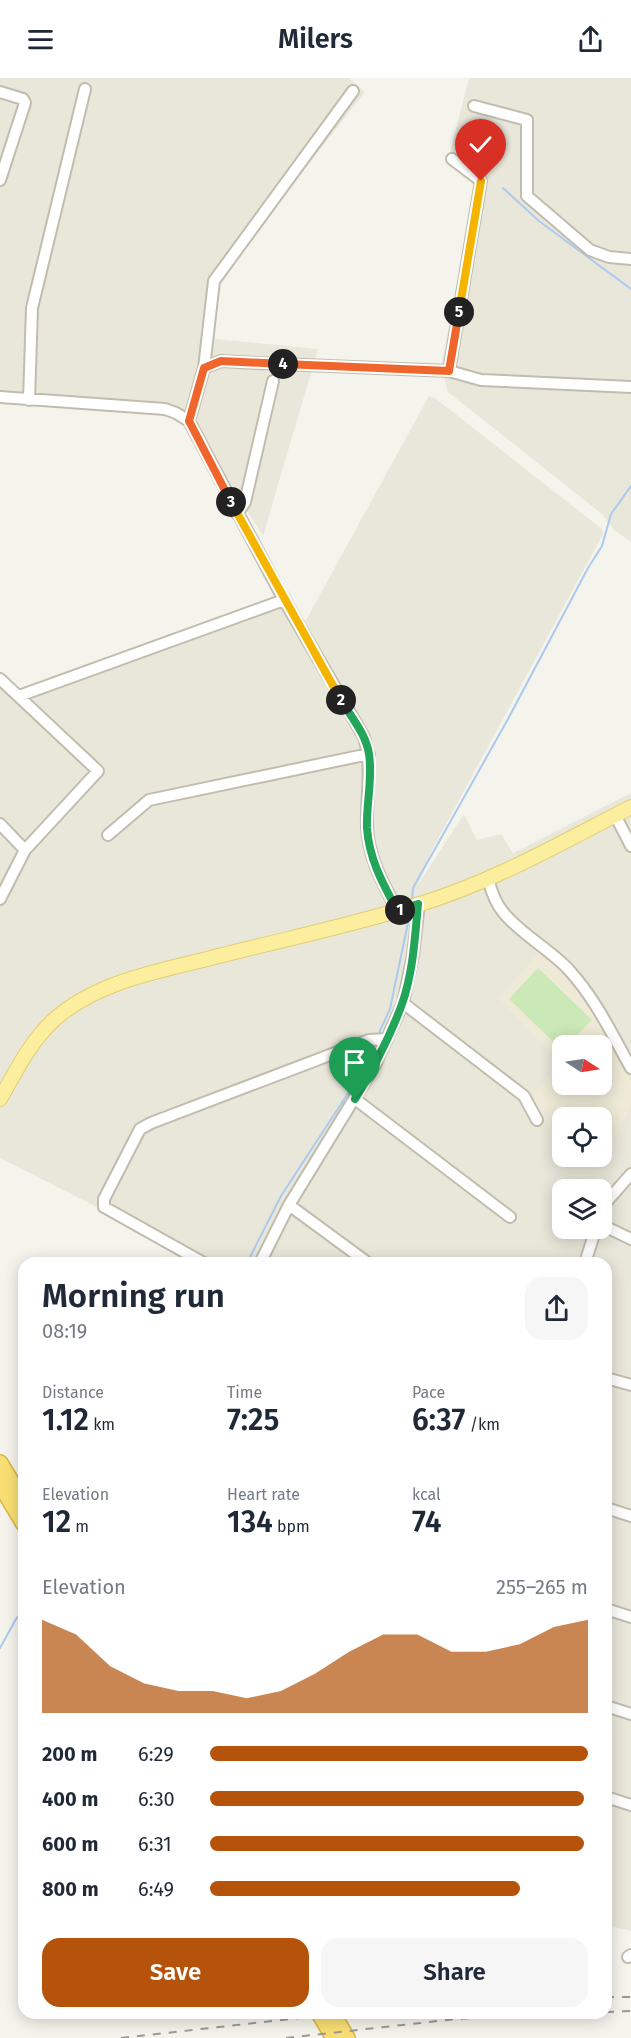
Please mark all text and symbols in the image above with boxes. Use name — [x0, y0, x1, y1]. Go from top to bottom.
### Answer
icon: menu — [24, 23, 57, 56]
text: Milers — [278, 23, 353, 55]
icon: share — [574, 23, 607, 56]
pin — [455, 119, 506, 181]
icon: check — [464, 128, 497, 161]
pin: 5 — [444, 297, 474, 327]
text: 5 — [455, 302, 463, 321]
pin: 4 — [268, 349, 298, 379]
text: 4 — [278, 354, 288, 373]
pin: 3 — [216, 487, 246, 517]
text: 3 — [227, 492, 235, 511]
pin: 2 — [326, 685, 356, 715]
text: 2 — [337, 690, 345, 709]
pin: 1 — [385, 895, 415, 925]
text: 1 — [396, 900, 404, 919]
north arrow — [552, 1035, 612, 1095]
map controls — [552, 1035, 612, 1239]
pin — [329, 1037, 380, 1099]
icon: arrive — [338, 1046, 371, 1079]
button: locate — [552, 1107, 612, 1167]
button: layers — [552, 1179, 612, 1239]
text: Morning run — [42, 1276, 225, 1316]
button: share — [525, 1277, 588, 1340]
text: 08:19 — [42, 1319, 87, 1343]
text: Distance — [42, 1383, 104, 1402]
text: Time — [227, 1383, 262, 1402]
text: Pace — [412, 1383, 445, 1402]
text: 1.12 — [42, 1402, 89, 1438]
text: 7:25 — [227, 1402, 279, 1438]
text: 6:37 — [412, 1402, 465, 1438]
text: km — [89, 1415, 115, 1434]
text: /km — [465, 1415, 500, 1434]
text: Elevation — [42, 1485, 109, 1504]
text: Heart rate — [227, 1485, 300, 1504]
text: kcal — [412, 1485, 441, 1504]
text: 12 — [42, 1504, 71, 1540]
text: 134 — [227, 1504, 273, 1540]
text: 74 — [412, 1504, 441, 1540]
text: m — [71, 1517, 89, 1536]
text: bpm — [273, 1517, 310, 1536]
text: Elevation — [42, 1575, 126, 1599]
text: 255–265 m — [496, 1575, 588, 1599]
text: 200 m — [42, 1742, 97, 1766]
text: 6:29 — [138, 1742, 174, 1766]
text: 400 m — [42, 1787, 98, 1811]
text: 6:30 — [138, 1787, 175, 1811]
text: 600 m — [42, 1832, 98, 1856]
text: 6:31 — [138, 1832, 172, 1856]
text: 800 m — [42, 1877, 99, 1901]
text: 6:49 — [138, 1877, 174, 1901]
button: Save — [42, 1938, 309, 2007]
button: Share — [321, 1938, 588, 2007]

